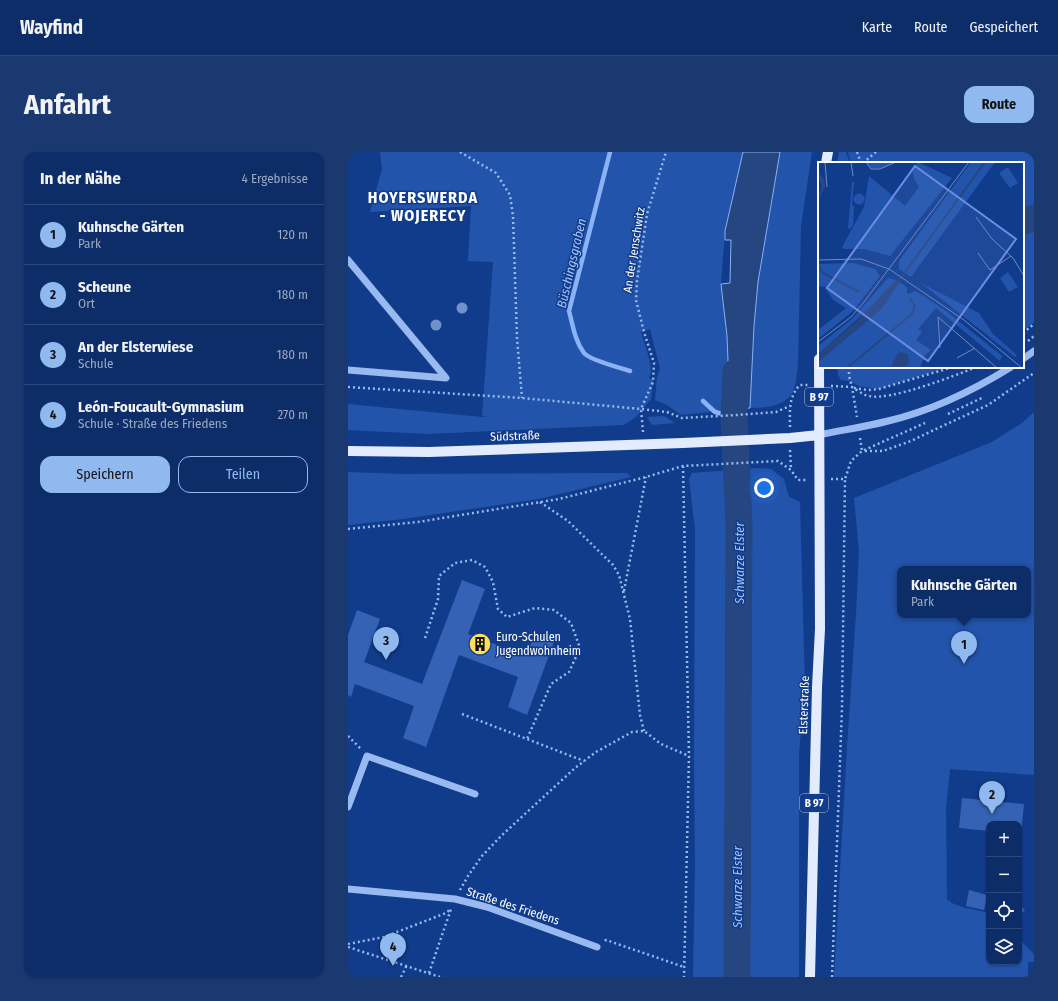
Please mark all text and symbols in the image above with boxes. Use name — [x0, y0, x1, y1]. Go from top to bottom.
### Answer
text: Wayfind — [20, 16, 83, 39]
text: Karte — [862, 19, 892, 36]
text: Route — [914, 19, 947, 36]
text: Gespeichert — [969, 19, 1038, 36]
button: Route — [964, 86, 1034, 123]
text: Anfahrt — [24, 88, 111, 121]
inset map — [818, 162, 1024, 368]
text: In der Nähe — [40, 168, 121, 189]
text: 4 Ergebnisse — [242, 171, 308, 186]
district label: HOYERSWERDA - WOJERECY — [368, 188, 478, 225]
street label: An der Jenschwitz — [620, 206, 648, 294]
water label: Büschingsgraben — [554, 217, 589, 309]
text: Kuhnsche Gärten — [78, 218, 184, 236]
text: 1 — [50, 227, 56, 242]
text: 120 m — [277, 227, 308, 242]
text: Park — [78, 236, 101, 251]
text: Scheune — [78, 278, 131, 296]
text: 2 — [50, 287, 56, 302]
text: 180 m — [277, 287, 308, 302]
text: Ort — [78, 296, 95, 311]
text: An der Elsterwiese — [78, 338, 193, 356]
text: 3 — [50, 347, 56, 362]
text: 180 m — [277, 347, 308, 362]
text: Schule — [78, 356, 113, 371]
road number: B 97 — [805, 388, 833, 406]
text: León-Foucault-Gymnasium — [78, 398, 244, 416]
text: 4 — [50, 407, 56, 422]
text: 270 m — [277, 407, 308, 422]
text: Schule · Straße des Friedens — [78, 416, 227, 431]
street label: Südstraße — [490, 428, 540, 444]
button: Speichern — [40, 456, 170, 493]
button: Teilen — [178, 456, 308, 493]
your location — [754, 478, 774, 498]
water label: Schwarze Elster — [732, 521, 747, 605]
popup — [897, 566, 1031, 618]
text: Kuhnsche Gärten — [911, 576, 1017, 594]
text: Park — [911, 594, 934, 609]
pin: 3 — [373, 627, 399, 660]
place label: Euro-Schulen Jugendwohnheim — [496, 630, 581, 658]
building icon: Euro-Schulen Jugendwohnheim — [467, 631, 493, 657]
pin: 1 — [951, 631, 977, 664]
street label: Elsterstraße — [796, 675, 812, 735]
pin: 2 — [979, 781, 1005, 814]
road number: B 97 — [800, 794, 828, 812]
map controls — [986, 821, 1022, 965]
button: + — [986, 821, 1022, 857]
water label: Schwarze Elster — [730, 845, 745, 929]
button: − — [986, 857, 1022, 893]
street label: Straße des Friedens — [465, 884, 561, 928]
button: locate — [986, 893, 1022, 929]
button: layers — [986, 929, 1022, 965]
pin: 4 — [380, 933, 406, 966]

